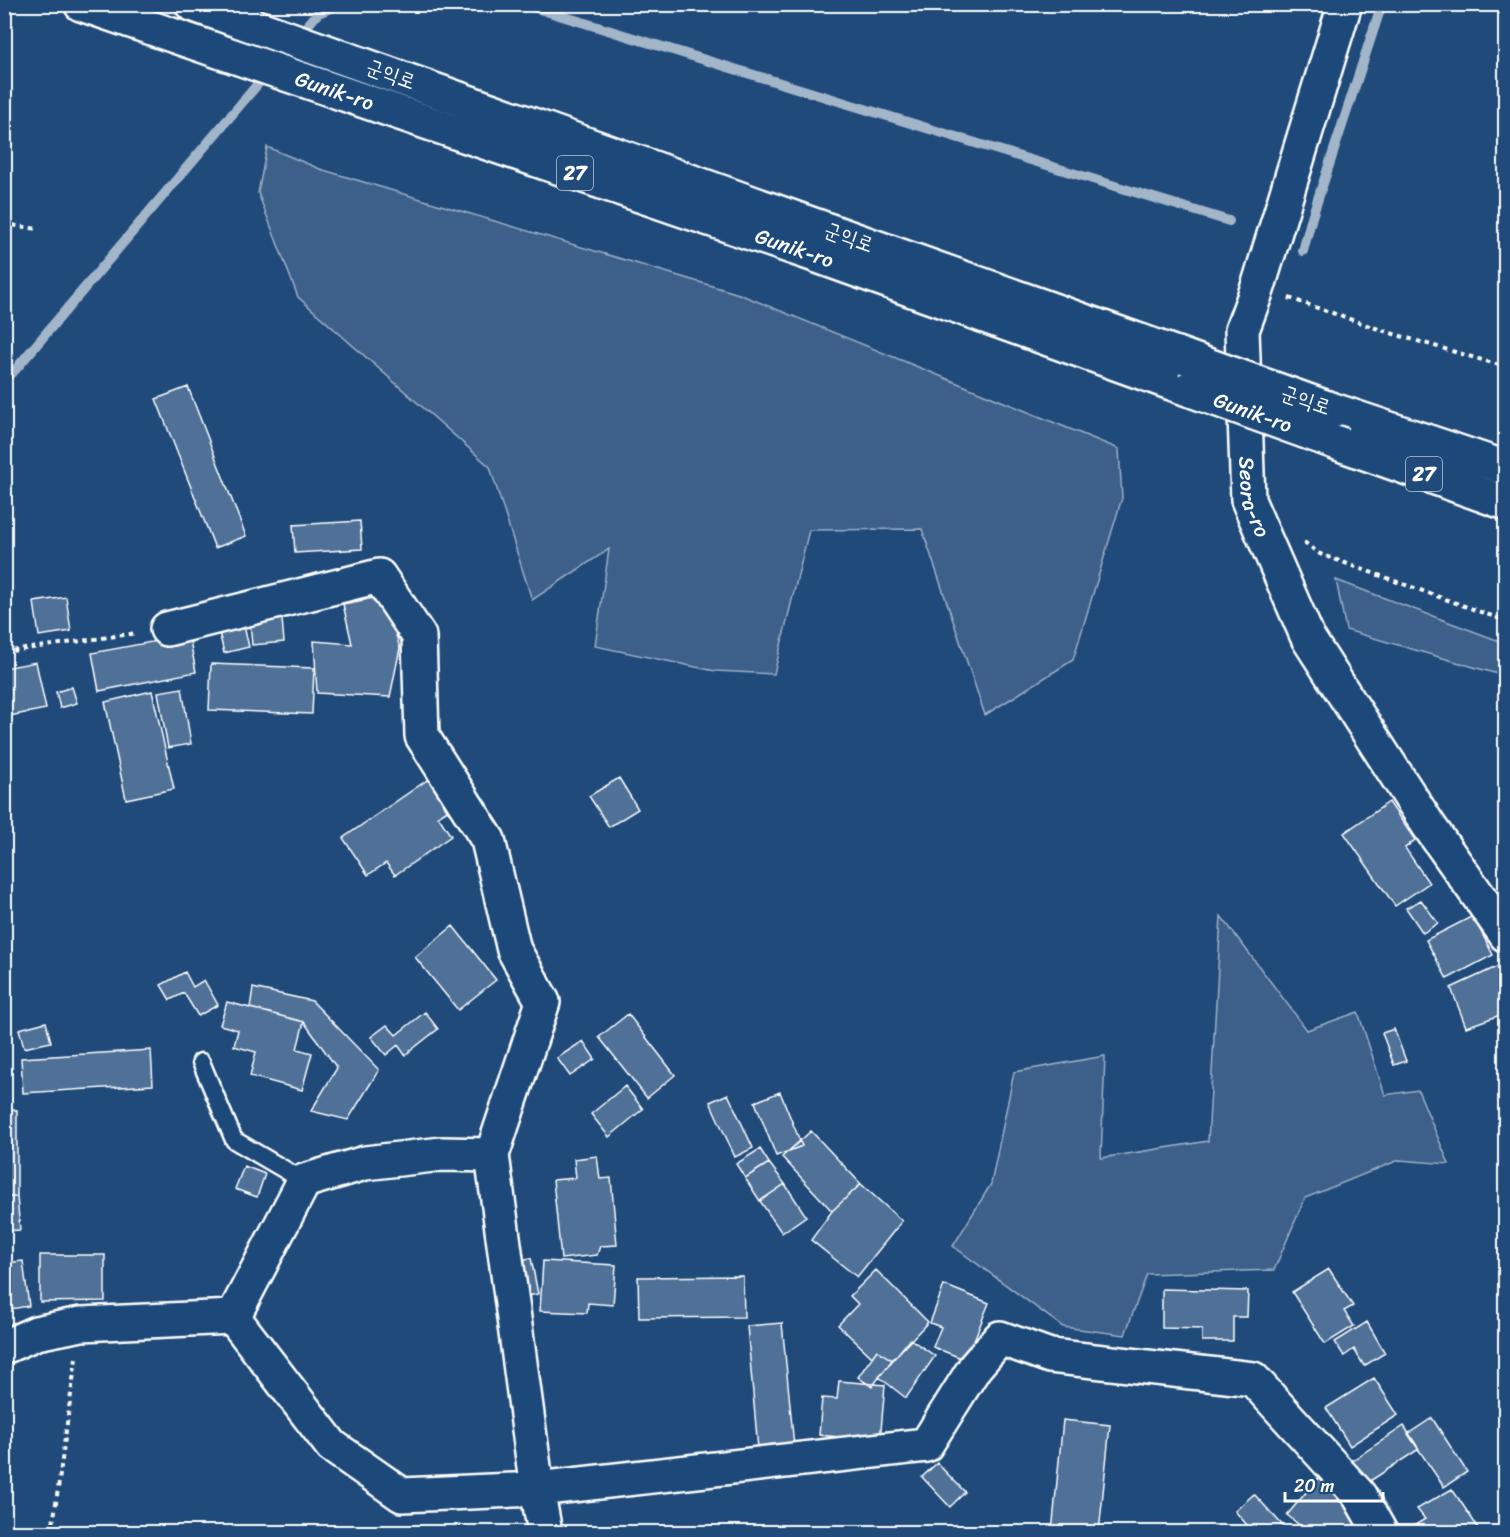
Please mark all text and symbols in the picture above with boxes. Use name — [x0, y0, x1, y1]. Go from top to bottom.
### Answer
street label: 군익로 — [361, 47, 421, 101]
street label: Gunik-ro — [290, 60, 379, 122]
road number: 27 — [557, 156, 593, 190]
street label: 군익로 — [819, 210, 879, 264]
street label: Gunik-ro — [750, 217, 839, 279]
street label: 군익로 — [1276, 374, 1336, 426]
street label: Gunik-ro — [1208, 381, 1298, 444]
street label: Seora-ro — [1227, 456, 1281, 544]
road number: 27 — [1406, 457, 1442, 491]
scale bar — [1285, 1465, 1382, 1503]
text: 20 m — [1294, 1470, 1334, 1502]

